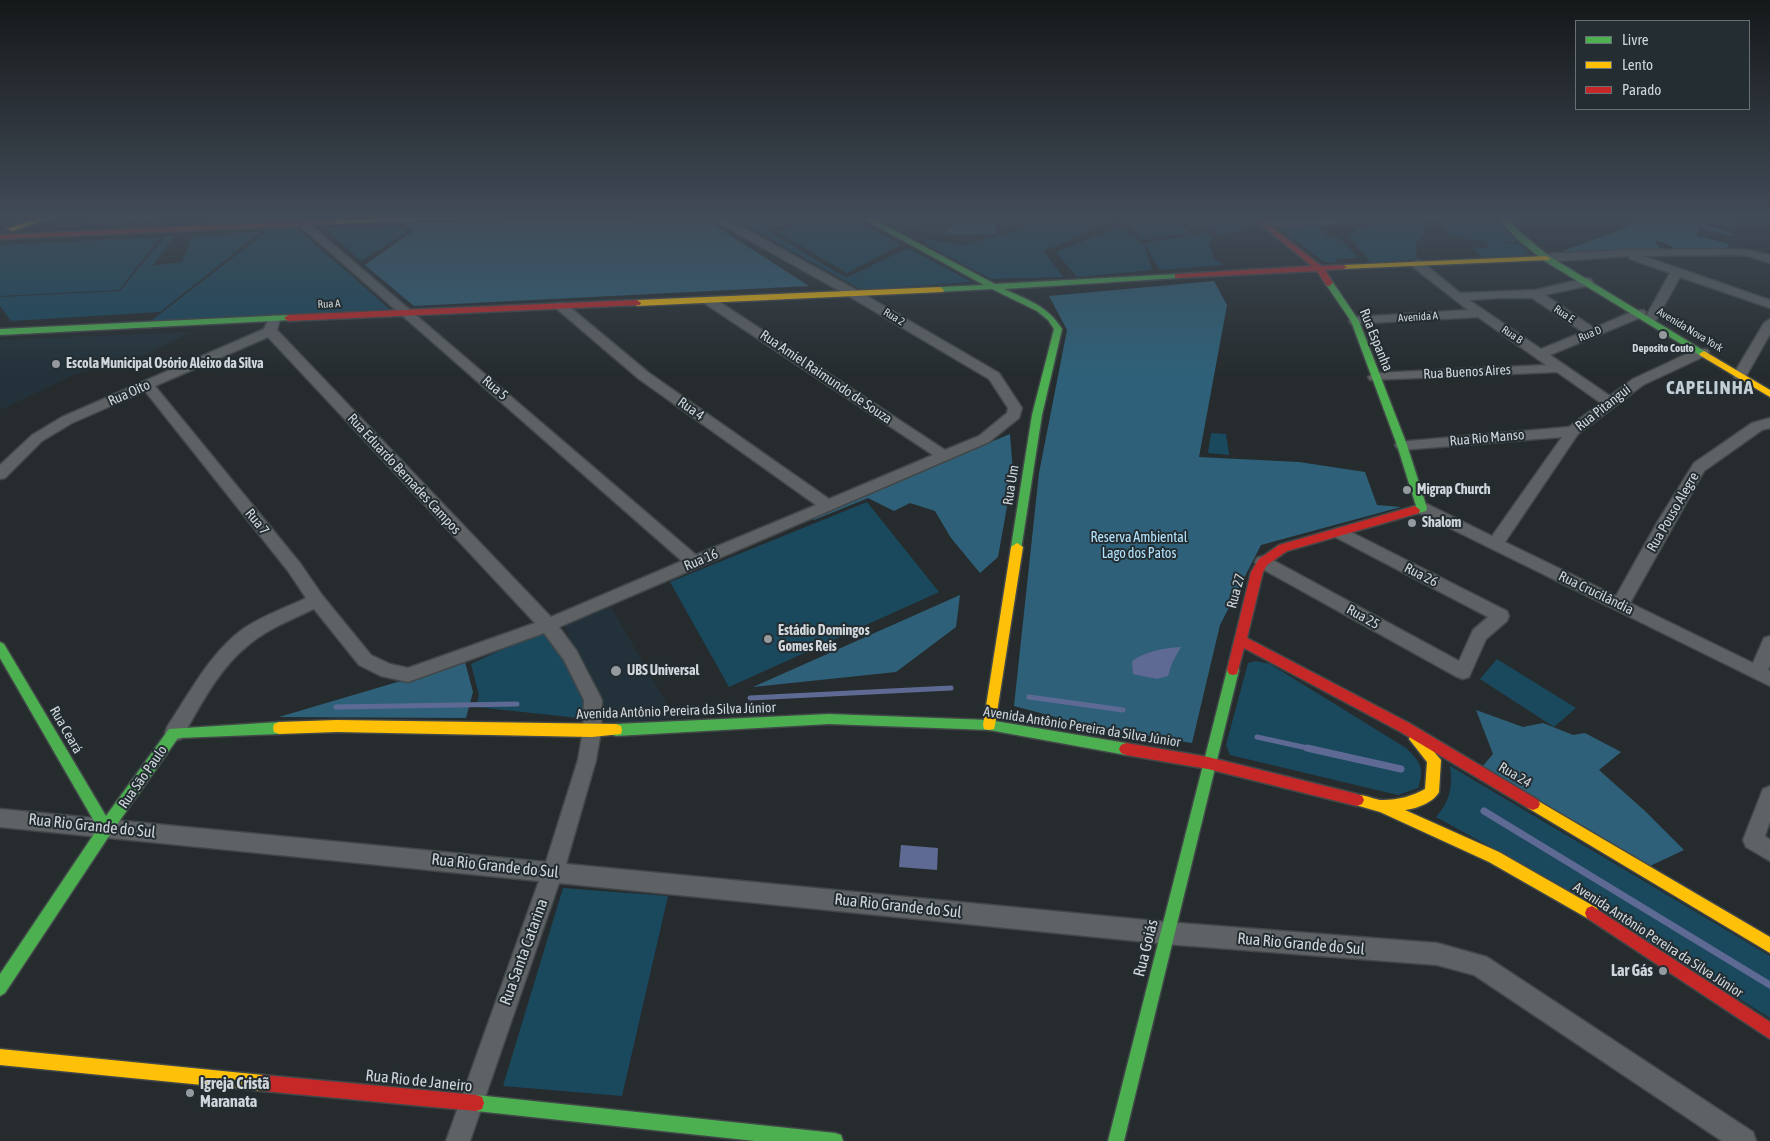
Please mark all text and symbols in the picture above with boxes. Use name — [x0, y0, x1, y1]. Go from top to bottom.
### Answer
legend — [1575, 20, 1750, 110]
text: Livre — [1622, 31, 1649, 48]
text: Lento — [1622, 56, 1653, 73]
text: Parado — [1622, 81, 1661, 98]
street label: Rua A — [317, 297, 341, 311]
street label: Rua E — [1551, 302, 1577, 326]
street label: Avenida Nova York — [1655, 305, 1725, 355]
street label: Rua 2 — [881, 306, 907, 328]
street label: Rua Espanha — [1356, 306, 1396, 374]
street label: Avenida A — [1398, 309, 1438, 325]
street label: Rua B — [1499, 323, 1525, 347]
street label: Rua D — [1577, 323, 1603, 345]
street label: Rua Amiel Raimundo de Souza — [757, 327, 895, 427]
marker: Deposito Couto — [1657, 329, 1669, 341]
place label: Deposito Couto — [1632, 342, 1694, 356]
place label: Escola Municipal Osório Aleixo da Silva — [66, 356, 264, 372]
marker: Escola Municipal Osório Aleixo da Silva — [50, 358, 62, 370]
street label: Rua Buenos Aires — [1423, 361, 1511, 383]
street label: Rua 5 — [479, 372, 511, 404]
street label: Rua Oito — [105, 376, 153, 410]
district label: CAPELINHA — [1665, 377, 1755, 399]
street label: Rua Pitangui — [1572, 381, 1634, 435]
street label: Rua 4 — [674, 394, 708, 424]
street label: Rua Eduardo Bernades Campos — [344, 410, 464, 538]
street label: Rua Rio Manso — [1449, 426, 1525, 450]
street label: Rua Um — [1000, 464, 1022, 506]
street label: Rua Pouso Alegre — [1643, 469, 1703, 555]
place label: Migrap Church — [1417, 482, 1490, 498]
marker: Migrap Church — [1401, 484, 1413, 496]
street label: Rua 7 — [241, 506, 273, 538]
place label: Shalom — [1422, 515, 1461, 531]
marker: Shalom — [1406, 517, 1418, 529]
park label: Reserva Ambiental Lago dos Patos — [1090, 530, 1188, 562]
street label: Rua 16 — [681, 545, 721, 575]
street label: Rua 26 — [1401, 559, 1441, 591]
street label: Rua Crucilândia — [1556, 568, 1636, 618]
street label: Rua 27 — [1223, 572, 1249, 610]
street label: Rua 25 — [1343, 601, 1383, 633]
place label: Estádio Domingos Gomes Reis — [778, 623, 870, 656]
marker: Estádio Domingos Gomes Reis — [762, 633, 774, 645]
place label: UBS Universal — [627, 663, 699, 679]
marker: UBS Universal — [609, 664, 623, 678]
street label: Avenida Antônio Pereira da Silva Júnior — [576, 699, 776, 723]
street label: Rua Ceará — [46, 703, 86, 757]
street label: Avenida Antônio Pereira da Silva Júnior — [982, 703, 1182, 751]
street label: Rua São Paulo — [115, 742, 171, 812]
street label: Rua 24 — [1496, 759, 1534, 791]
street label: Rua Rio Grande do Sul — [27, 810, 157, 842]
street label: Rua Rio Grande do Sul — [430, 850, 560, 882]
street label: Avenida Antônio Pereira da Silva Júnior — [1570, 879, 1746, 1001]
street label: Rua Rio Grande do Sul — [833, 890, 963, 922]
street label: Rua Santa Catarina — [496, 896, 552, 1008]
street label: Rua Goiás — [1130, 917, 1162, 979]
street label: Rua Rio Grande do Sul — [1236, 929, 1366, 959]
place label: Lar Gás — [1611, 961, 1653, 981]
marker: Lar Gás — [1657, 965, 1669, 977]
street label: Rua Rio de Janeiro — [365, 1066, 473, 1096]
place label: Igreja Cristã Maranata — [200, 1074, 270, 1112]
marker: Igreja Cristã Maranata — [184, 1087, 196, 1099]

